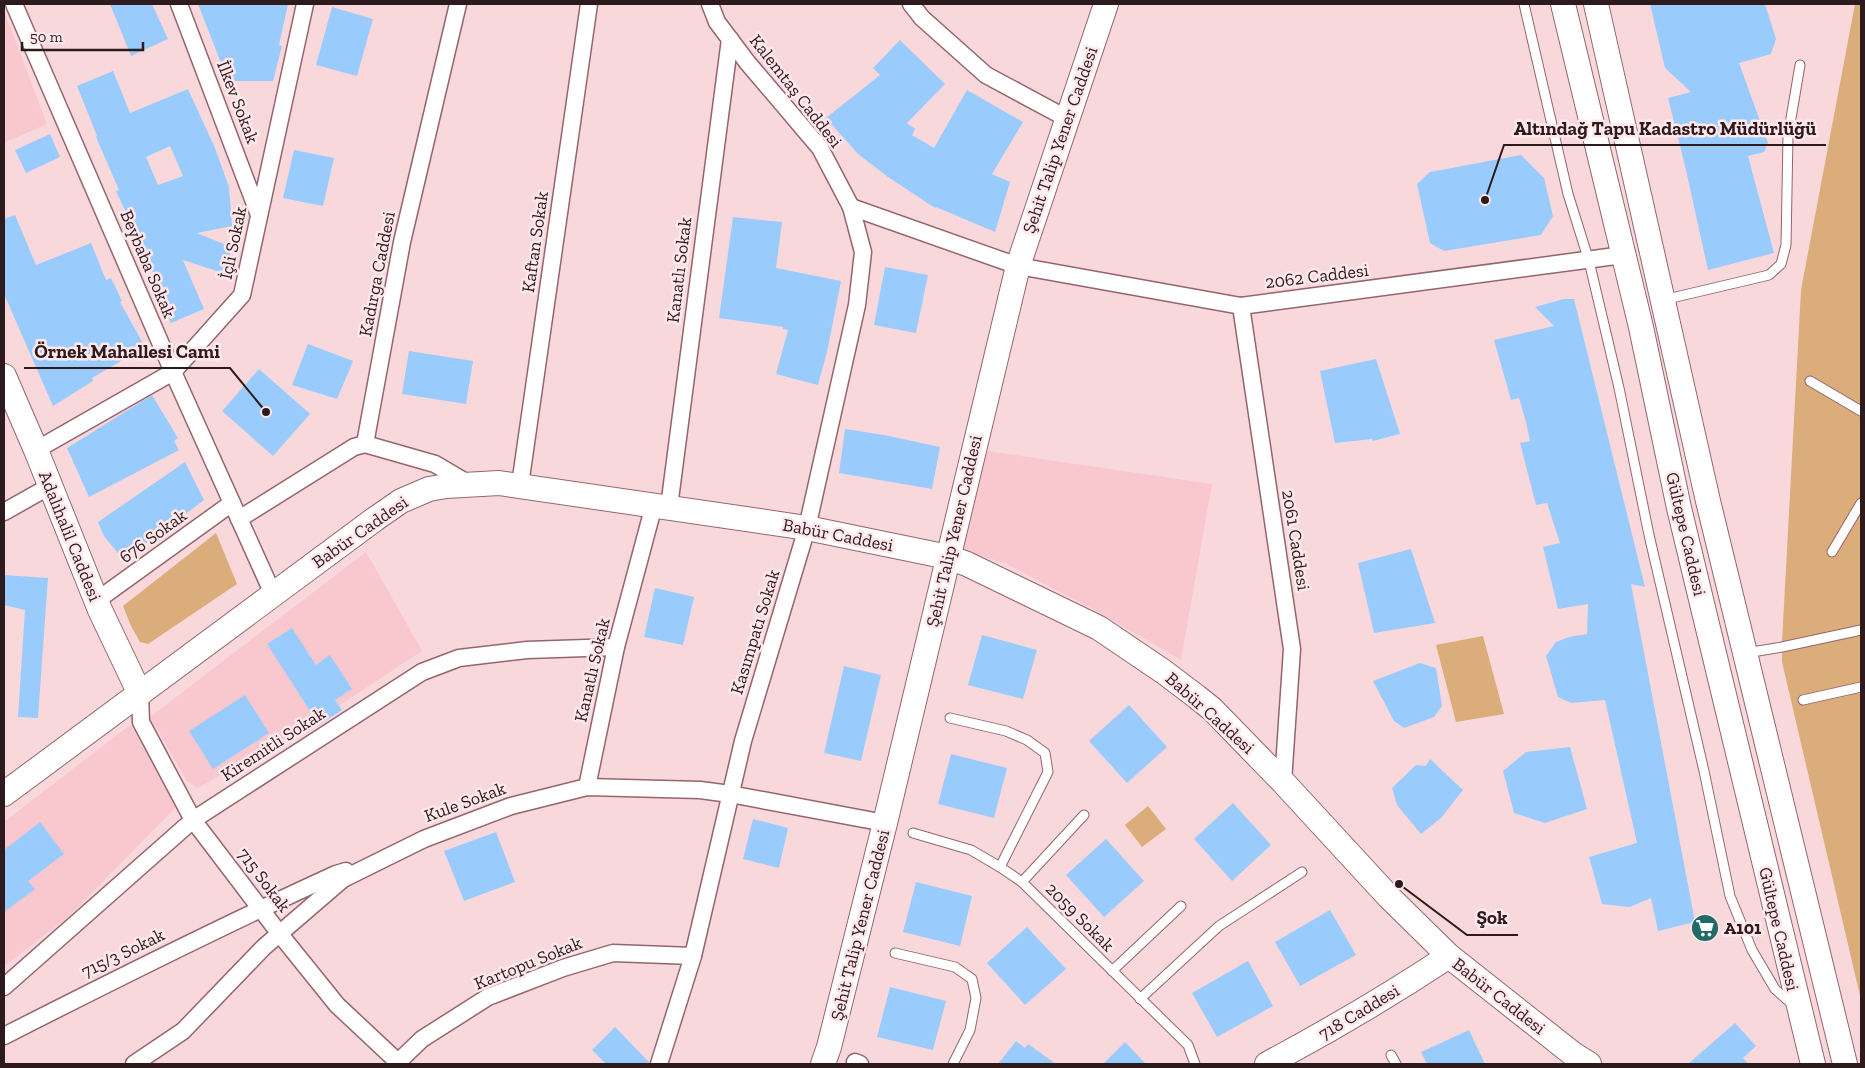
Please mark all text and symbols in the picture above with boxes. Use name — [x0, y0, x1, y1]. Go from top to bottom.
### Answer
scale bar — [22, 20, 144, 52]
text: 50 m — [30, 28, 63, 46]
street label: Kalemtaş Caddesi — [745, 30, 847, 152]
street label: Şehit Talip Yener Caddesi — [1018, 44, 1102, 236]
street label: İlkev Sokak — [212, 58, 264, 147]
callout: Altındağ Tapu Kadastro Müdürlüğü — [1504, 111, 1826, 145]
text: Altındağ Tapu Kadastro Müdürlüğü — [1514, 117, 1816, 140]
street label: Kaftan Sokak — [517, 189, 553, 294]
street label: İçli Sokak — [215, 204, 252, 281]
street label: Beybaba Sokak — [115, 207, 181, 322]
street label: Kadırga Caddesi — [354, 210, 400, 338]
street label: Kanatlı Sokak — [662, 215, 696, 324]
street label: 2062 Caddesi — [1264, 259, 1370, 293]
callout: Örnek Mahallesi Cami — [24, 334, 230, 368]
text: Örnek Mahallesi Cami — [34, 340, 220, 363]
street label: Şehit Talip Yener Caddesi — [921, 433, 987, 629]
street label: Adalıhalil Caddesi — [34, 468, 106, 604]
street label: Gültepe Caddesi — [1661, 470, 1711, 598]
street label: 2061 Caddesi — [1277, 488, 1315, 592]
street label: Babür Caddesi — [308, 491, 412, 573]
street label: 676 Sokak — [115, 504, 192, 568]
street label: Babür Caddesi — [781, 514, 895, 556]
street label: Kasımpatı Sokak — [726, 566, 785, 697]
street label: Kanatlı Sokak — [569, 615, 615, 724]
street label: Babür Caddesi — [1161, 667, 1259, 759]
street label: Kiremitli Sokak — [217, 702, 330, 786]
street label: Kule Sokak — [421, 777, 509, 827]
street label: Şehit Talip Yener Caddesi — [826, 827, 894, 1023]
street label: 715 Sokak — [233, 843, 296, 917]
street label: Gültepe Caddesi — [1754, 865, 1804, 993]
street label: 2059 Sokak — [1041, 878, 1120, 957]
callout: Şok — [1467, 901, 1518, 935]
text: Şok — [1476, 906, 1508, 929]
supermarket icon: A101 — [1690, 913, 1720, 943]
place label: A101 — [1724, 917, 1761, 939]
street label: 715/3 Sokak — [78, 923, 169, 983]
street label: Kartopu Sokak — [471, 931, 586, 995]
street label: Babür Caddesi — [1448, 953, 1550, 1039]
street label: 718 Caddesi — [1314, 979, 1404, 1045]

